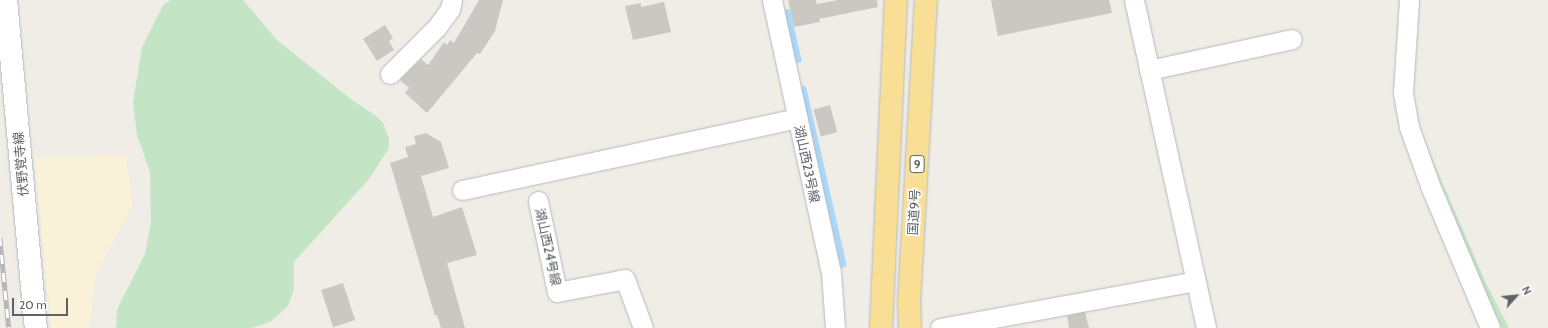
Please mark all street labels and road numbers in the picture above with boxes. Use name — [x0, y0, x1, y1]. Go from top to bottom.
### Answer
street label: 湖山西23号線 — [791, 124, 823, 204]
street label: 伏野覚寺線 — [10, 131, 32, 197]
road number: 9 — [909, 154, 925, 174]
street label: 国道9号 — [905, 188, 923, 236]
street label: 湖山西24号線 — [532, 207, 564, 287]

